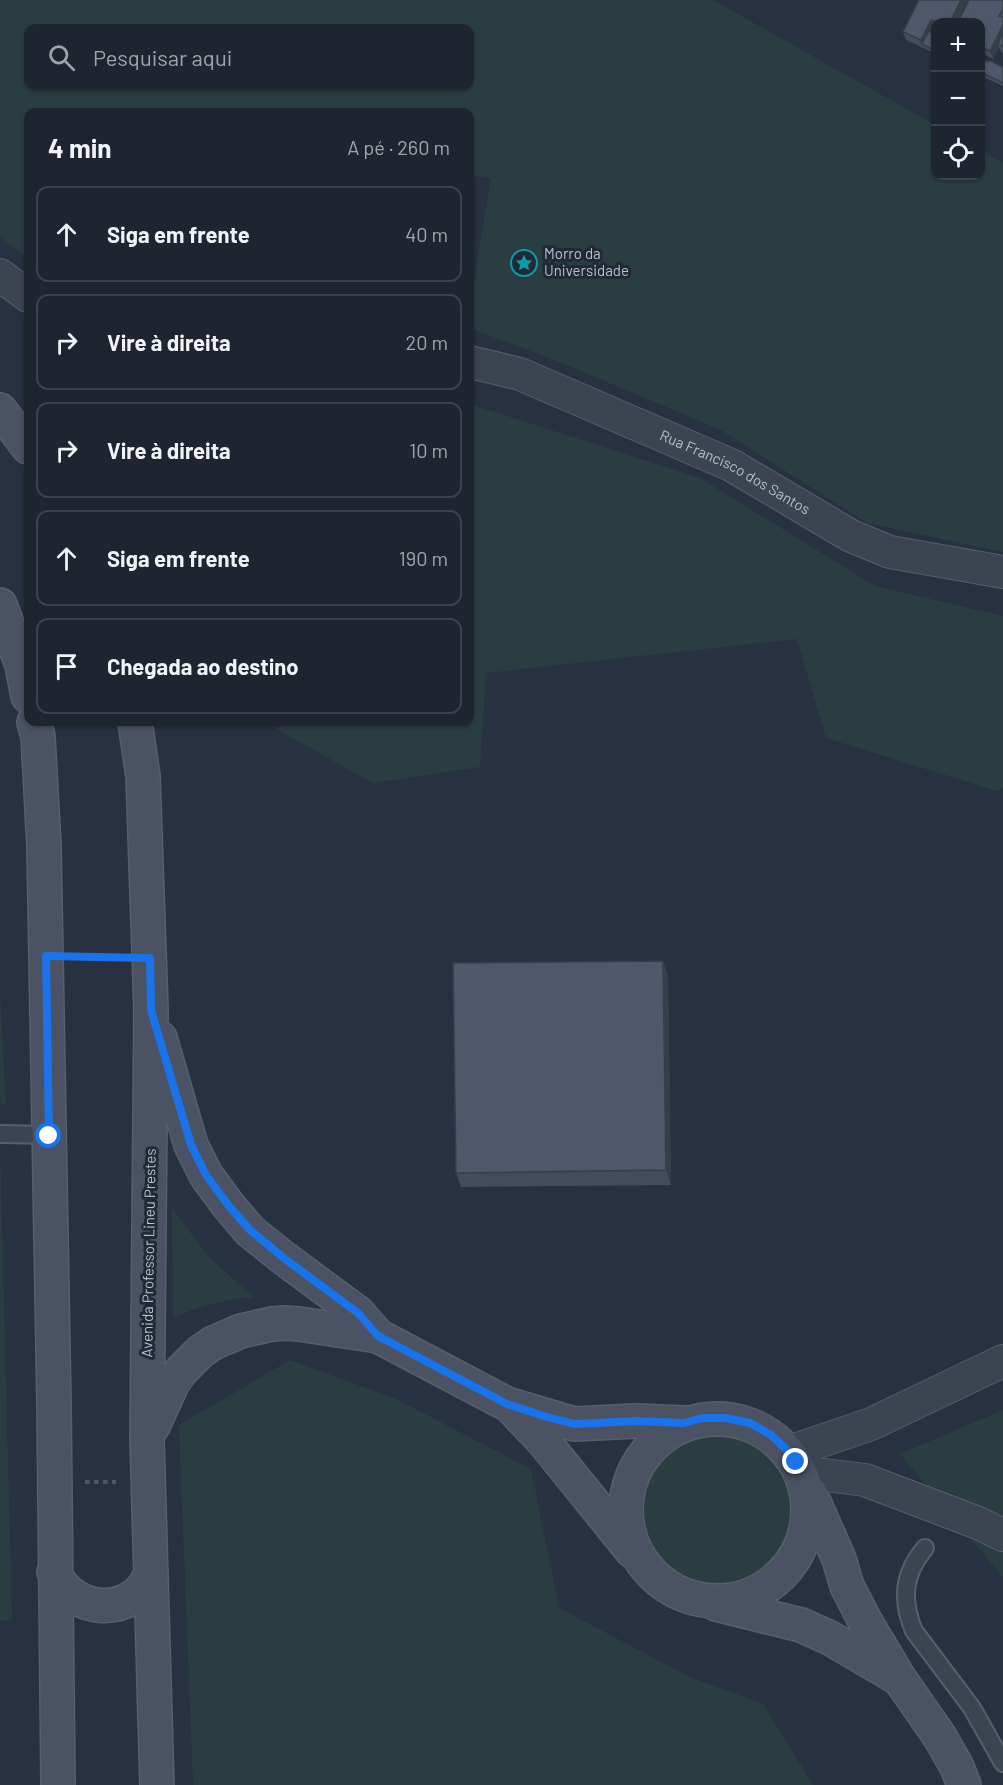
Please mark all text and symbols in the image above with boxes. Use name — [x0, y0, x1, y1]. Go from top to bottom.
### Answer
map controls — [931, 18, 985, 180]
button: + — [931, 18, 985, 72]
search box — [24, 24, 474, 90]
icon: search — [45, 41, 78, 74]
text: Pesquisar aqui — [93, 44, 232, 70]
button: − — [931, 72, 985, 126]
button: locate — [931, 126, 985, 180]
text: 4 min — [48, 132, 112, 163]
text: A pé · 260 m — [347, 135, 450, 159]
icon: ahead — [50, 218, 83, 251]
text: Siga em frente — [107, 221, 250, 247]
text: 40 m — [405, 222, 448, 246]
place label: Morro da Universidade — [544, 244, 629, 279]
place icon: Morro da Universidade — [509, 248, 539, 278]
icon: right — [50, 326, 83, 359]
text: Vire à direita — [107, 329, 231, 355]
text: 20 m — [405, 330, 448, 354]
street label: Rua Francisco dos Santos — [657, 425, 814, 518]
icon: right — [50, 434, 83, 467]
text: Vire à direita — [107, 437, 231, 463]
text: 10 m — [409, 438, 448, 462]
icon: ahead — [50, 542, 83, 575]
text: Siga em frente — [107, 545, 250, 571]
text: 190 m — [399, 546, 448, 570]
icon: arrive — [50, 650, 83, 683]
text: Chegada ao destino — [107, 653, 298, 679]
route start — [35, 1122, 61, 1148]
street label: Avenida Professor Lineu Prestes — [137, 1148, 159, 1358]
route end — [782, 1448, 808, 1474]

